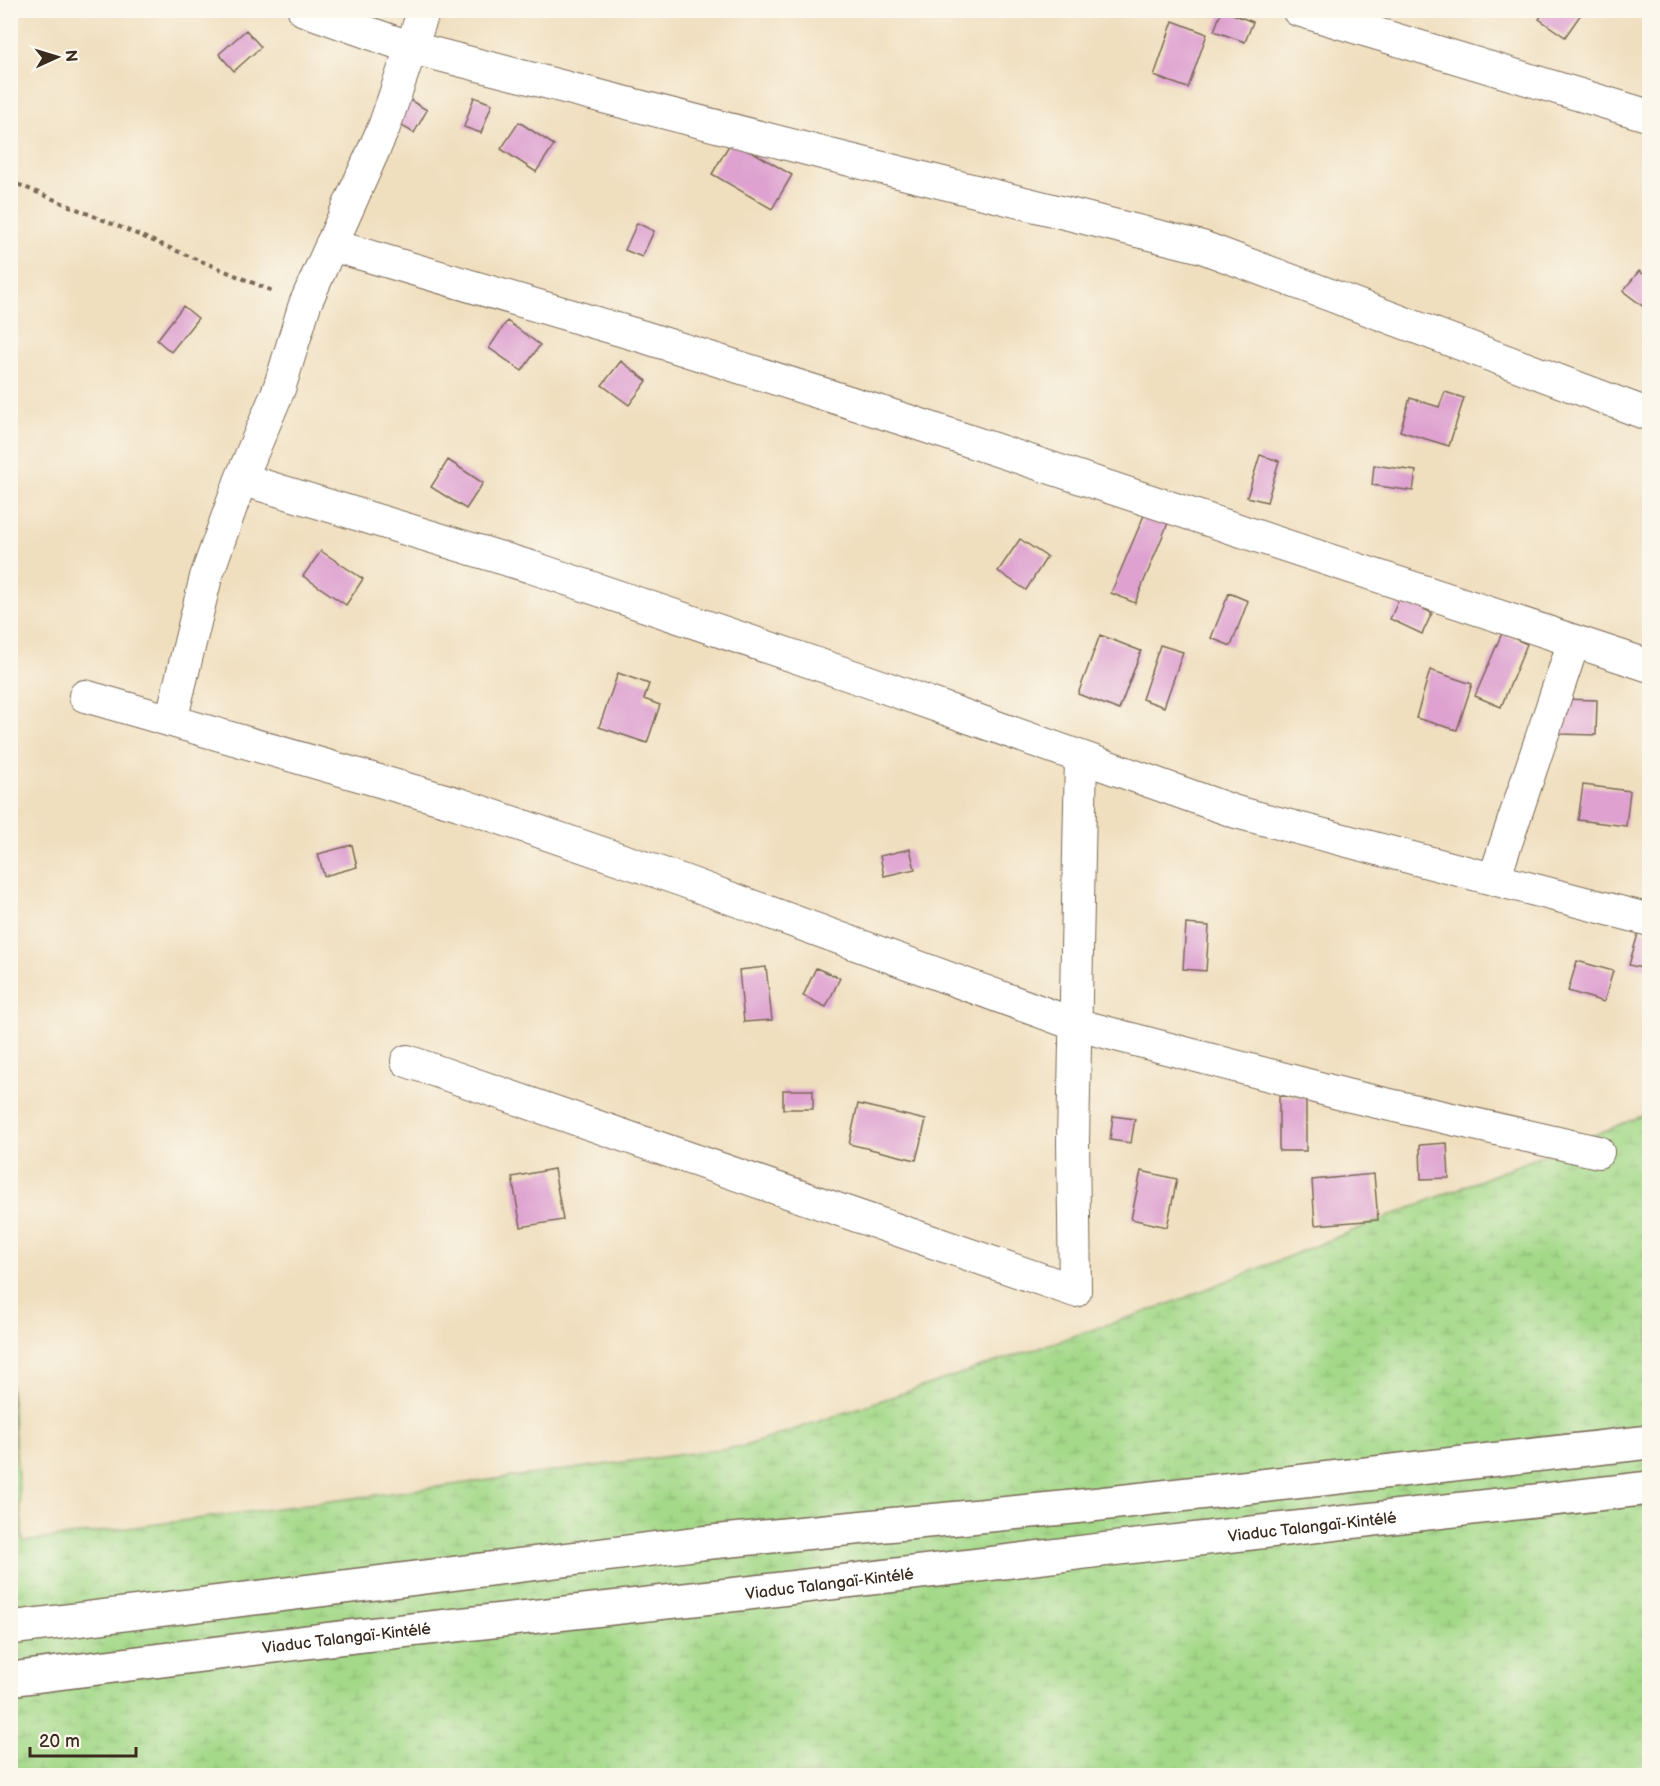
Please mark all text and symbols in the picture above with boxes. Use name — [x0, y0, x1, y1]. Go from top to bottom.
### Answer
north arrow — [27, 27, 87, 87]
text: N — [61, 49, 80, 63]
street label: Viaduc Talangaï-Kintélé — [1227, 1509, 1398, 1547]
street label: Viaduc Talangaï-Kintélé — [744, 1565, 915, 1604]
street label: Viaduc Talangaï-Kintélé — [261, 1620, 432, 1658]
scale bar — [30, 1720, 136, 1758]
text: 20 m — [39, 1731, 80, 1752]

